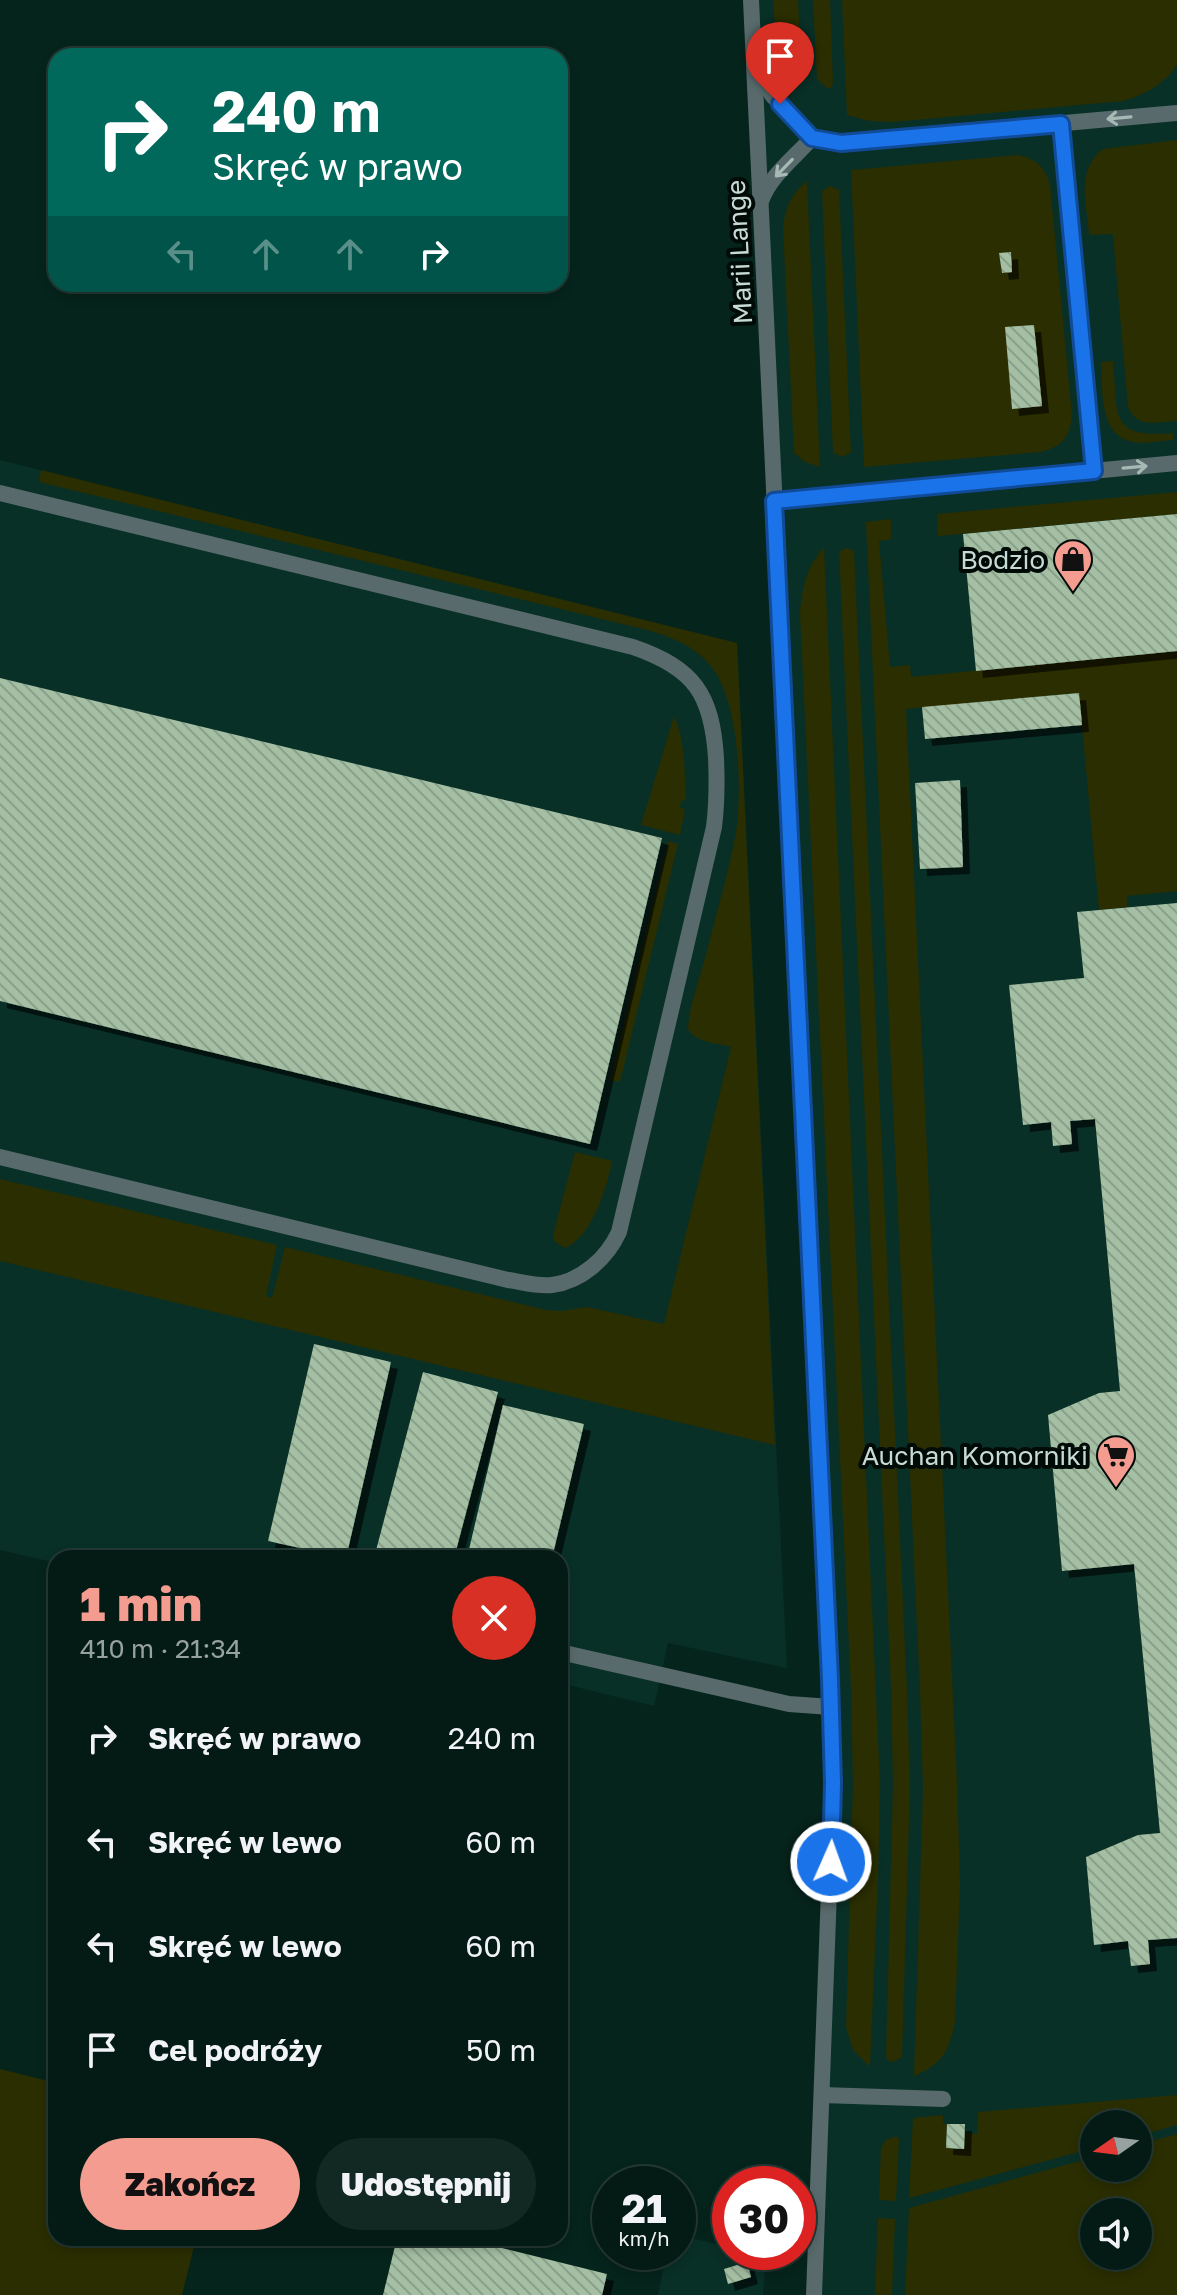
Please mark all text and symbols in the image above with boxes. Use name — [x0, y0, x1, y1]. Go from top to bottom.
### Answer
pin — [746, 22, 814, 104]
icon: arrive — [758, 34, 802, 78]
text: 240 m — [212, 77, 381, 144]
icon: right — [80, 80, 184, 184]
one-way arrow — [1106, 111, 1133, 126]
text: Skręć w prawo — [212, 145, 463, 188]
one-way arrow — [774, 158, 793, 178]
street label: Marii Lange — [720, 179, 758, 325]
icon: left — [160, 232, 204, 276]
icon: ahead — [244, 232, 288, 276]
icon: ahead — [328, 232, 372, 276]
icon: right — [412, 232, 456, 276]
one-way arrow — [1122, 459, 1148, 474]
shop icon: Bodzio — [1052, 538, 1094, 593]
place label: Bodzio — [960, 544, 1045, 575]
supermarket icon: Auchan Komorniki — [1095, 1434, 1137, 1489]
place label: Auchan Komorniki — [862, 1440, 1088, 1471]
text: 1 min — [80, 1574, 202, 1632]
button: close — [452, 1576, 536, 1660]
text: 410 m · 21:34 — [80, 1633, 241, 1664]
icon: right — [80, 1716, 124, 1760]
text: Skręć w prawo — [148, 1720, 361, 1756]
text: 240 m — [448, 1720, 536, 1756]
icon: left — [80, 1820, 124, 1864]
position arrow — [789, 1820, 873, 1904]
text: Skręć w lewo — [148, 1824, 342, 1860]
text: 60 m — [465, 1824, 536, 1860]
icon: left — [80, 1924, 124, 1968]
text: Skręć w lewo — [148, 1928, 342, 1964]
text: 60 m — [465, 1928, 536, 1964]
icon: arrive — [80, 2028, 124, 2072]
text: Cel podróży — [148, 2032, 322, 2068]
text: 50 m — [466, 2032, 536, 2068]
north arrow — [1080, 2110, 1152, 2182]
map controls — [1080, 2110, 1152, 2270]
button: Zakończ — [80, 2138, 300, 2230]
button: Udostępnij — [316, 2138, 536, 2230]
speed limit sign: 30 — [712, 2166, 816, 2270]
text: 21 — [622, 2184, 667, 2232]
button: sound — [1080, 2198, 1152, 2270]
text: km/h — [619, 2226, 669, 2250]

